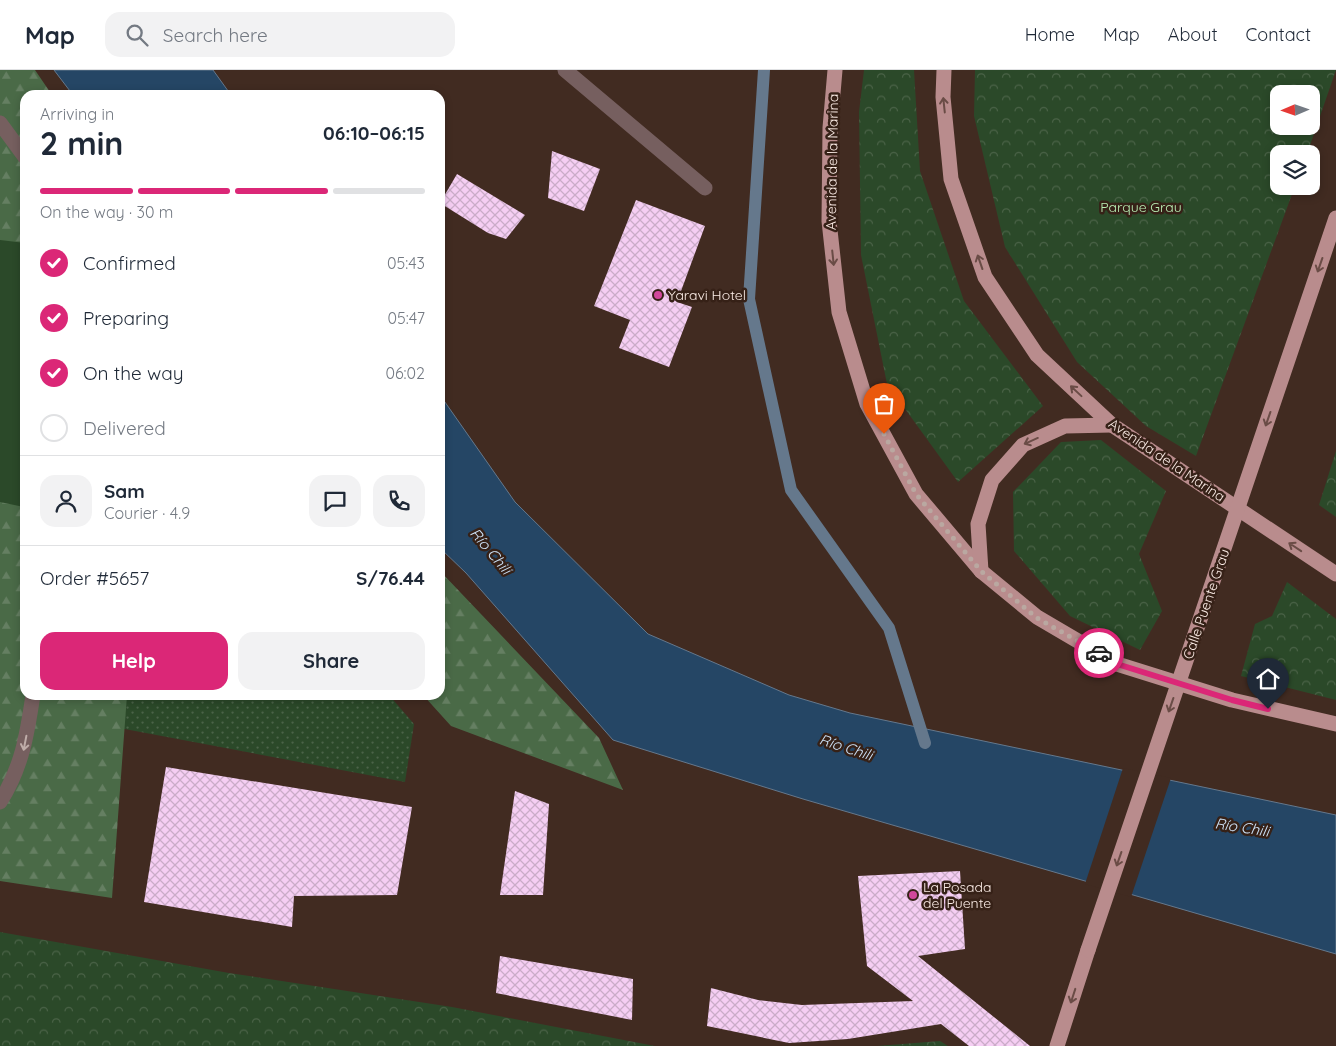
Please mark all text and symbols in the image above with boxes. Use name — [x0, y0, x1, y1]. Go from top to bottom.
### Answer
search box — [105, 12, 455, 57]
text: Map — [25, 20, 75, 50]
icon: search — [123, 21, 151, 49]
text: Search here — [163, 23, 268, 47]
text: Home — [1025, 23, 1075, 46]
text: Map — [1103, 23, 1140, 46]
text: About — [1168, 23, 1218, 46]
text: Contact — [1246, 23, 1311, 46]
north arrow — [1270, 85, 1320, 135]
map controls — [1270, 85, 1320, 195]
street label: Avenida de la Marina — [822, 94, 842, 230]
one-way arrow — [939, 97, 949, 113]
text: Arriving in — [40, 104, 114, 124]
text: 06:10–06:15 — [323, 121, 425, 145]
text: 2 min — [40, 123, 123, 163]
button: layers — [1270, 145, 1320, 195]
park label: Parque Grau — [1100, 198, 1182, 216]
text: On the way · 30 m — [40, 202, 173, 222]
icon: check — [40, 249, 68, 277]
one-way arrow — [828, 250, 838, 266]
text: Confirmed — [83, 251, 176, 275]
text: 05:43 — [387, 253, 425, 273]
one-way arrow — [975, 255, 984, 271]
one-way arrow — [1315, 256, 1325, 272]
place label: Yaravi Hotel — [668, 286, 746, 304]
marker: Yaravi Hotel — [652, 289, 664, 301]
icon: check — [40, 304, 68, 332]
text: Preparing — [83, 306, 169, 330]
text: 05:47 — [388, 308, 425, 328]
icon: check — [40, 359, 68, 387]
text: On the way — [83, 361, 184, 385]
text: 06:02 — [385, 363, 425, 383]
pin — [863, 383, 905, 434]
one-way arrow — [1070, 386, 1083, 398]
icon: bag — [870, 390, 898, 418]
one-way arrow — [1263, 410, 1272, 426]
street label: Avenida de la Marina — [1105, 414, 1229, 506]
text: Delivered — [83, 416, 166, 440]
one-way arrow — [1024, 437, 1039, 447]
button: person — [40, 475, 92, 527]
button: chat — [309, 475, 361, 527]
button: phone — [373, 475, 425, 527]
text: Sam — [104, 479, 145, 503]
text: Courier · 4.9 — [104, 503, 190, 523]
water label: Río Chili — [466, 524, 517, 579]
one-way arrow — [1289, 542, 1303, 552]
street label: Calle Puente Grau — [1179, 546, 1233, 662]
text: Order #5657 — [40, 566, 149, 590]
text: S/76.44 — [356, 566, 425, 590]
courier — [1074, 628, 1124, 678]
button: Help — [40, 632, 228, 690]
button: Share — [238, 632, 425, 690]
icon: car — [1085, 639, 1113, 667]
pin — [1247, 658, 1289, 709]
icon: home — [1254, 665, 1282, 693]
one-way arrow — [1166, 697, 1175, 712]
water label: Río Chili — [817, 730, 877, 765]
one-way arrow — [20, 735, 30, 751]
water label: Río Chili — [1214, 813, 1272, 841]
one-way arrow — [1114, 851, 1123, 866]
place label: La Posada del Puente — [923, 878, 992, 912]
marker: La Posada del Puente — [907, 889, 919, 901]
one-way arrow — [1068, 988, 1077, 1003]

